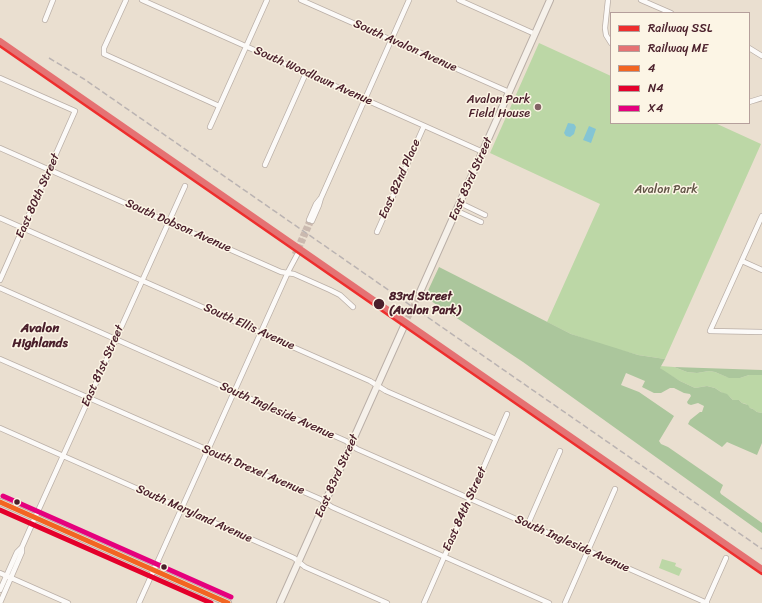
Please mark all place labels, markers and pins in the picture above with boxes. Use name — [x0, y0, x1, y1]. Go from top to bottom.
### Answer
place label: Avalon Park Field House — [467, 93, 530, 121]
marker: Avalon Park Field House — [533, 102, 543, 112]
place label: 83rd Street (Avalon Park) — [389, 290, 461, 318]
marker: 83rd Street (Avalon Park) — [372, 297, 386, 311]
unlabelled marker — [12, 497, 22, 507]
unlabelled marker — [159, 562, 169, 572]

